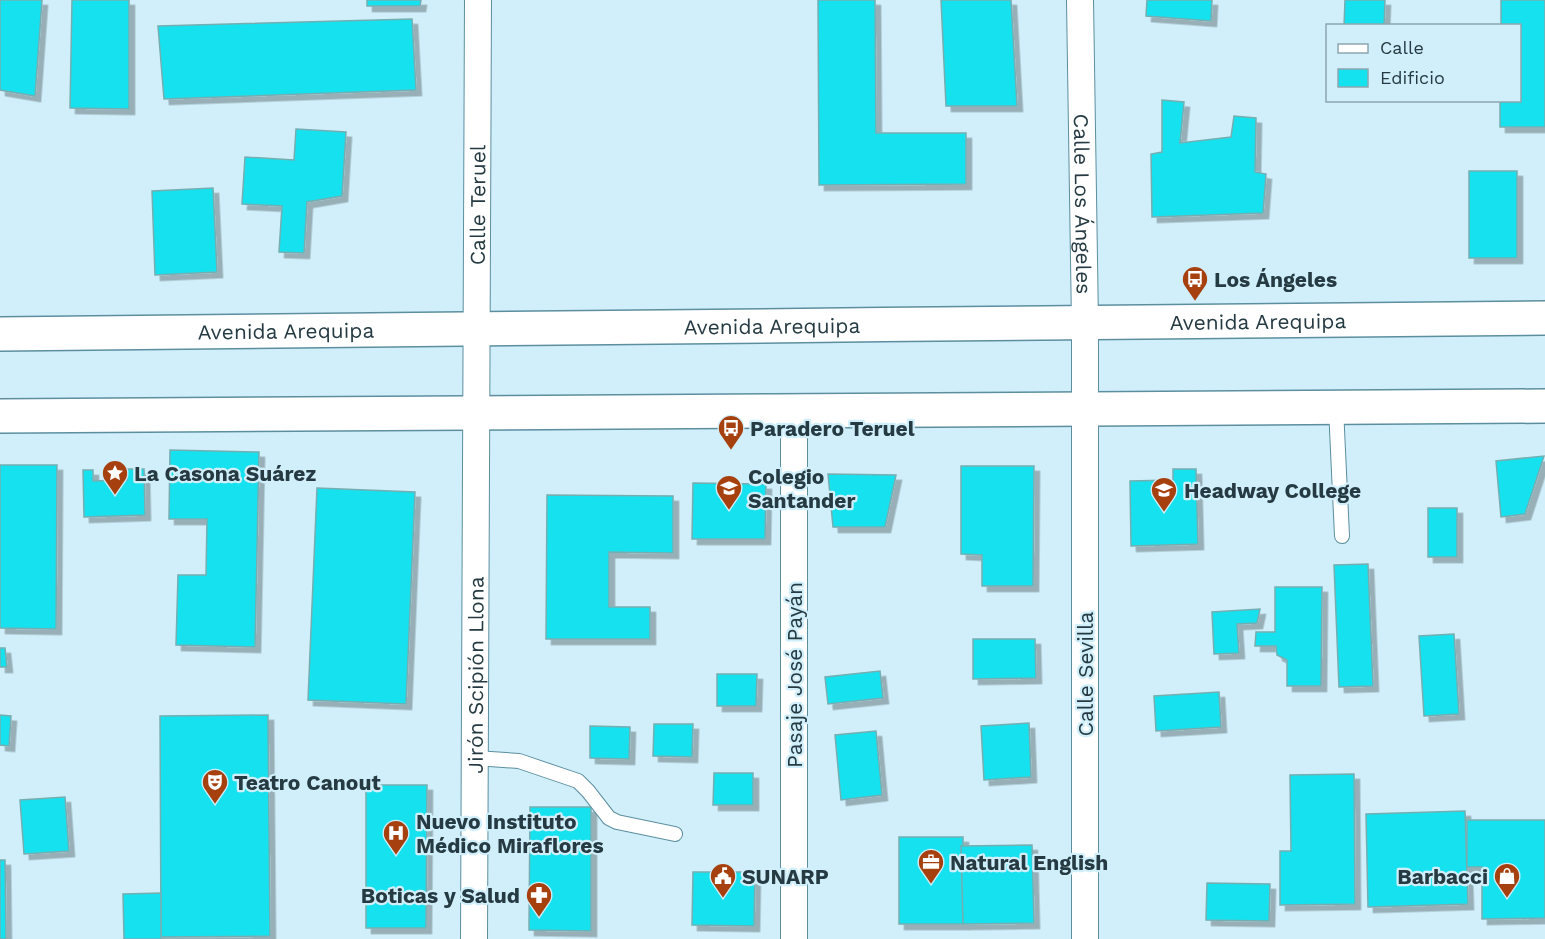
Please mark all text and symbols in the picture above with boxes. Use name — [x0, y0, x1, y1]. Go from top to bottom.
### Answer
legend — [1326, 24, 1521, 102]
text: Calle — [1380, 37, 1424, 58]
text: Edificio — [1380, 67, 1445, 88]
street label: Calle Los Ángeles — [1069, 114, 1097, 294]
street label: Calle Teruel — [464, 144, 490, 265]
bus stop icon: Los Ángeles — [1180, 264, 1210, 302]
place label: Los Ángeles — [1214, 267, 1337, 292]
street label: Avenida Arequipa — [1169, 308, 1347, 334]
street label: Avenida Arequipa — [683, 312, 861, 339]
street label: Avenida Arequipa — [197, 317, 375, 344]
bus stop icon: Paradero Teruel — [716, 413, 746, 451]
place label: Paradero Teruel — [750, 416, 915, 441]
place icon: La Casona Suárez — [100, 458, 130, 496]
place label: La Casona Suárez — [134, 461, 316, 486]
place label: Colegio Santander — [748, 464, 855, 513]
school or university icon: Colegio Santander — [714, 473, 744, 511]
school or university icon: Headway College — [1149, 475, 1179, 513]
place label: Headway College — [1184, 478, 1361, 503]
street label: Jirón Scipión Llona — [462, 576, 488, 774]
street label: Pasaje José Payán — [782, 582, 807, 768]
street label: Calle Sevilla — [1073, 611, 1098, 736]
theatre icon: Teatro Canout — [200, 767, 230, 805]
place label: Teatro Canout — [234, 770, 381, 795]
place label: Nuevo Instituto Médico Miraflores — [416, 809, 604, 858]
hospital icon: Nuevo Instituto Médico Miraflores — [381, 818, 411, 856]
office icon: Natural English — [916, 847, 946, 885]
place label: Natural English — [950, 850, 1108, 875]
public building icon: SUNARP — [708, 861, 738, 899]
shop icon: Barbacci — [1492, 861, 1522, 899]
place label: SUNARP — [742, 864, 829, 889]
place label: Barbacci — [1397, 864, 1488, 889]
pharmacy icon: Boticas y Salud — [524, 880, 554, 918]
place label: Boticas y Salud — [361, 883, 520, 908]

